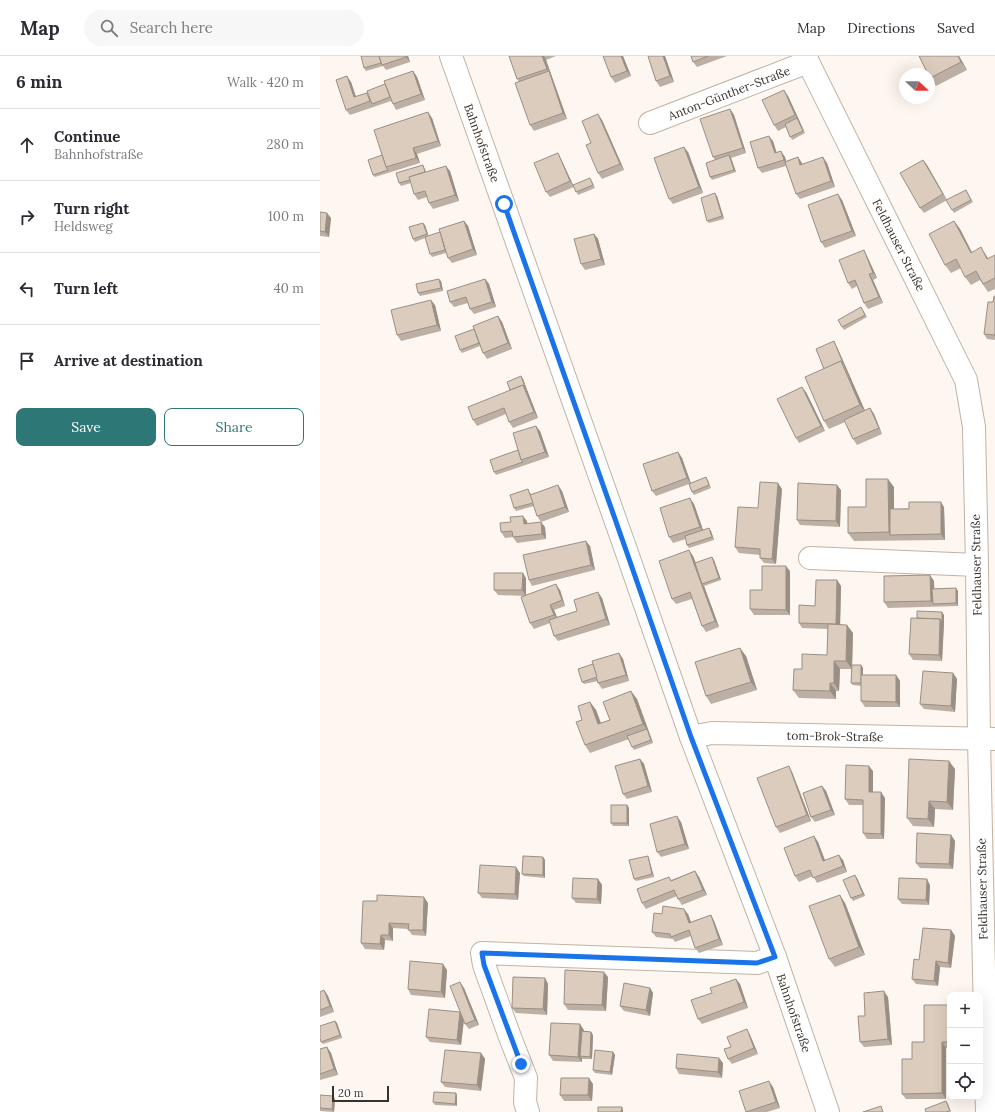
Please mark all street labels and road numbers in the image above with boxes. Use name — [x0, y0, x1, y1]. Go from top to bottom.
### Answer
street label: Anton-Günther-Straße — [665, 63, 793, 124]
street label: Bahnhofstraße — [461, 102, 503, 185]
street label: Feldhauser Straße — [869, 196, 929, 294]
street label: Feldhauser Straße — [968, 514, 984, 616]
street label: tom-Brok-Straße — [786, 728, 884, 744]
street label: Feldhauser Straße — [974, 838, 990, 940]
street label: Bahnhofstraße — [773, 972, 815, 1055]

